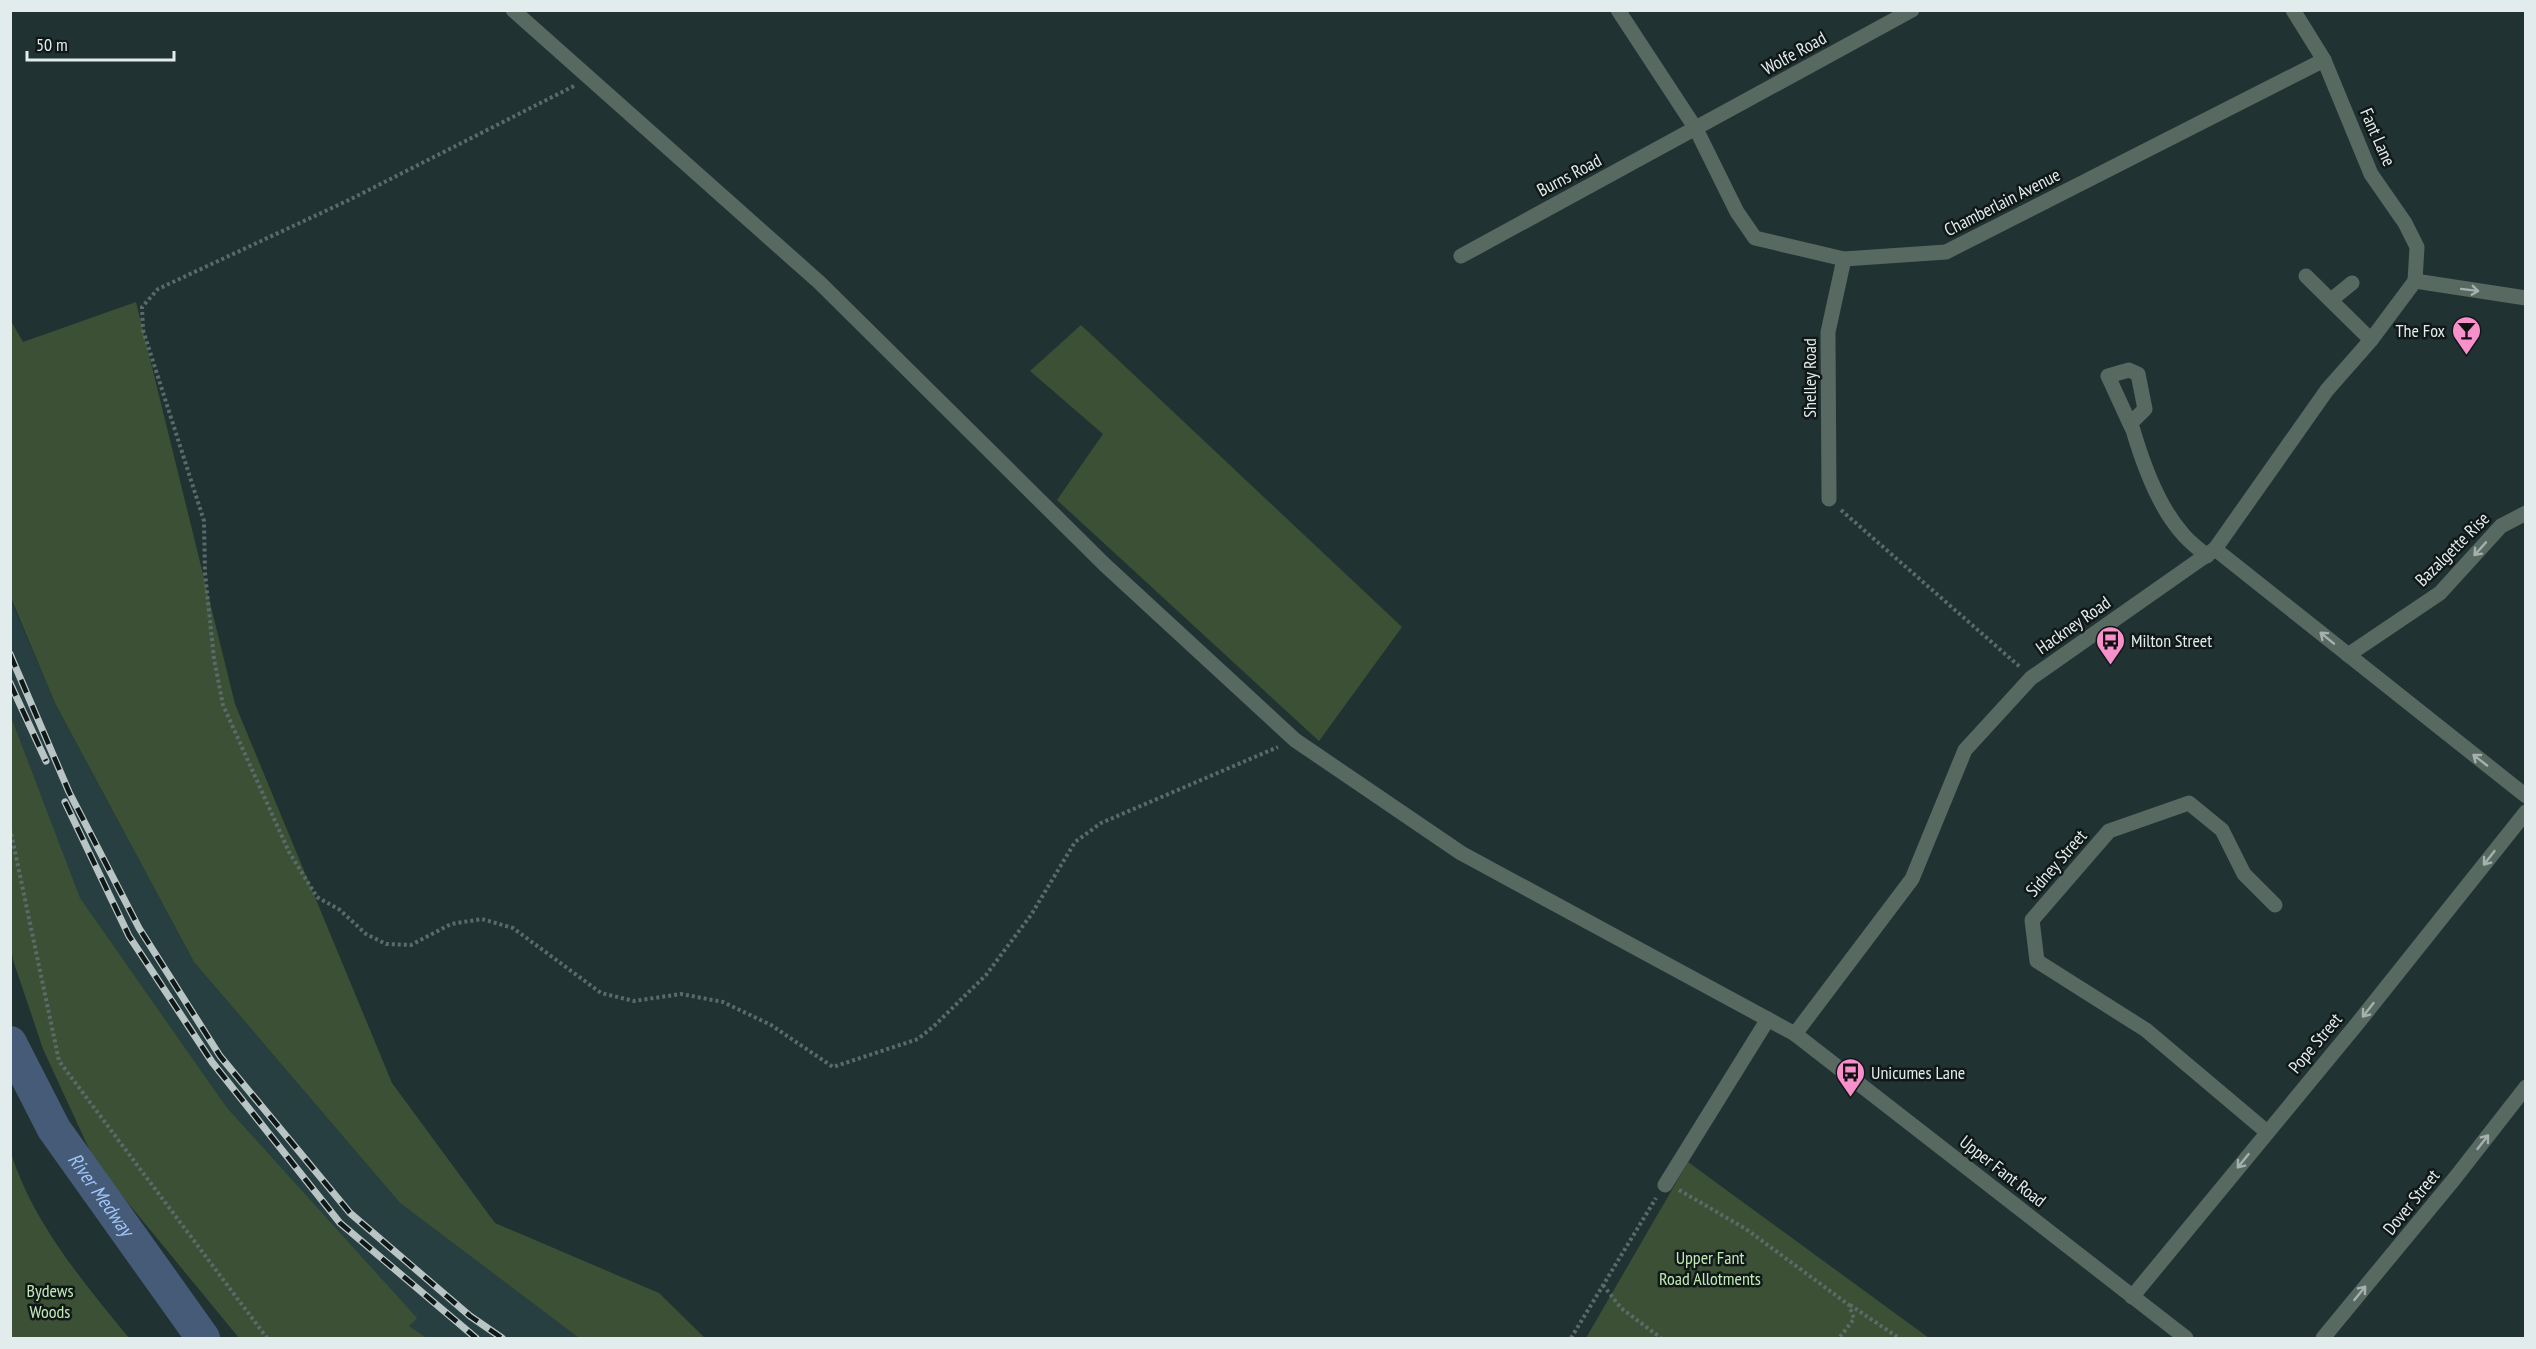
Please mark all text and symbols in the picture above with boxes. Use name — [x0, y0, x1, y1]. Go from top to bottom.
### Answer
scale bar — [27, 24, 174, 62]
street label: Wolfe Road — [1758, 26, 1830, 80]
text: 50 m — [36, 33, 68, 56]
street label: Fant Lane — [2355, 104, 2401, 170]
street label: Burns Road — [1533, 148, 1605, 202]
street label: Chamberlain Avenue — [1940, 163, 2064, 241]
one-way arrow — [2459, 285, 2479, 296]
bar icon: The Fox — [2450, 314, 2482, 356]
place label: The Fox — [2396, 319, 2446, 342]
street label: Shelley Road — [1798, 338, 1821, 418]
street label: Bazalgette Rise — [2410, 507, 2494, 591]
one-way arrow — [2473, 541, 2487, 556]
street label: Hackney Road — [2031, 591, 2115, 659]
bus stop icon: Milton Street — [2094, 624, 2126, 666]
place label: Milton Street — [2131, 629, 2212, 652]
one-way arrow — [2319, 632, 2335, 645]
one-way arrow — [2472, 753, 2488, 766]
street label: Sidney Street — [2020, 825, 2092, 901]
one-way arrow — [2483, 850, 2496, 866]
one-way arrow — [2361, 1002, 2374, 1018]
street label: Pope Street — [2283, 1008, 2347, 1078]
bus stop icon: Unicumes Lane — [1834, 1056, 1866, 1098]
place label: Unicumes Lane — [1871, 1061, 1965, 1084]
street label: Upper Fant Road — [1955, 1130, 2051, 1212]
one-way arrow — [2477, 1134, 2490, 1150]
water label: River Medway — [62, 1148, 141, 1243]
one-way arrow — [2237, 1152, 2250, 1168]
street label: Dover Street — [2378, 1165, 2444, 1239]
park label: Upper Fant Road Allotments — [1659, 1246, 1761, 1290]
park label: Bydews Woods — [26, 1279, 74, 1323]
one-way arrow — [2354, 1285, 2367, 1301]

